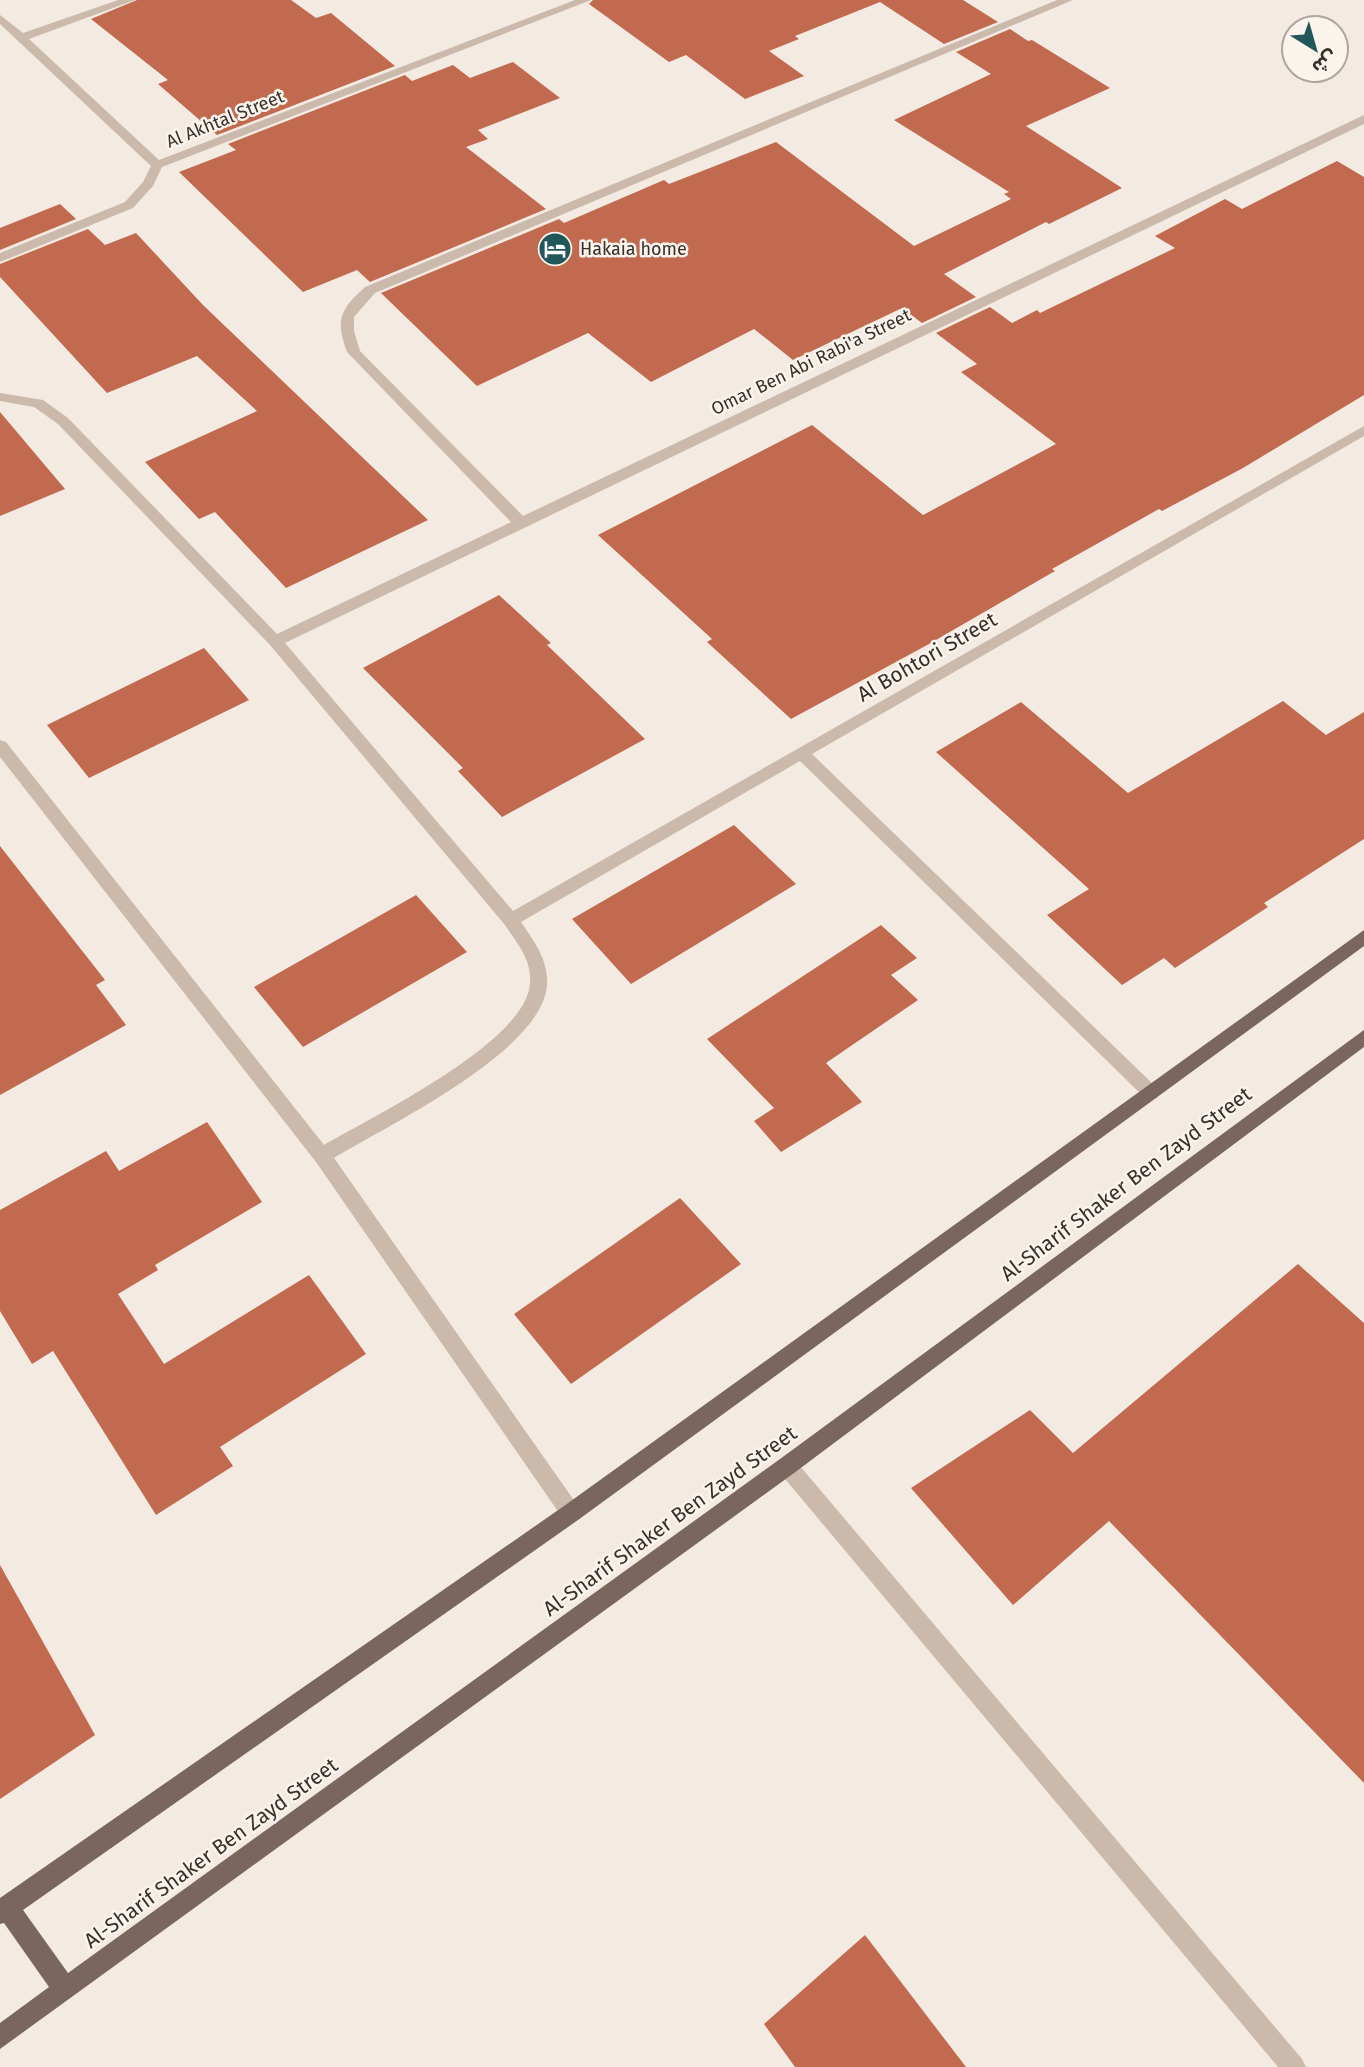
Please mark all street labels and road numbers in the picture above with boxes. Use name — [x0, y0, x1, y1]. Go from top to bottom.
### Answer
street label: Al Akhtal Street — [163, 85, 288, 153]
street label: Omar Ben Abi Rabi'a Street — [707, 304, 915, 420]
street label: Al Bohtori Street — [852, 606, 1002, 708]
street label: Al-Sharif Shaker Ben Zayd Street — [995, 1081, 1257, 1287]
street label: Al-Sharif Shaker Ben Zayd Street — [538, 1420, 802, 1622]
street label: Al-Sharif Shaker Ben Zayd Street — [79, 1752, 343, 1954]

